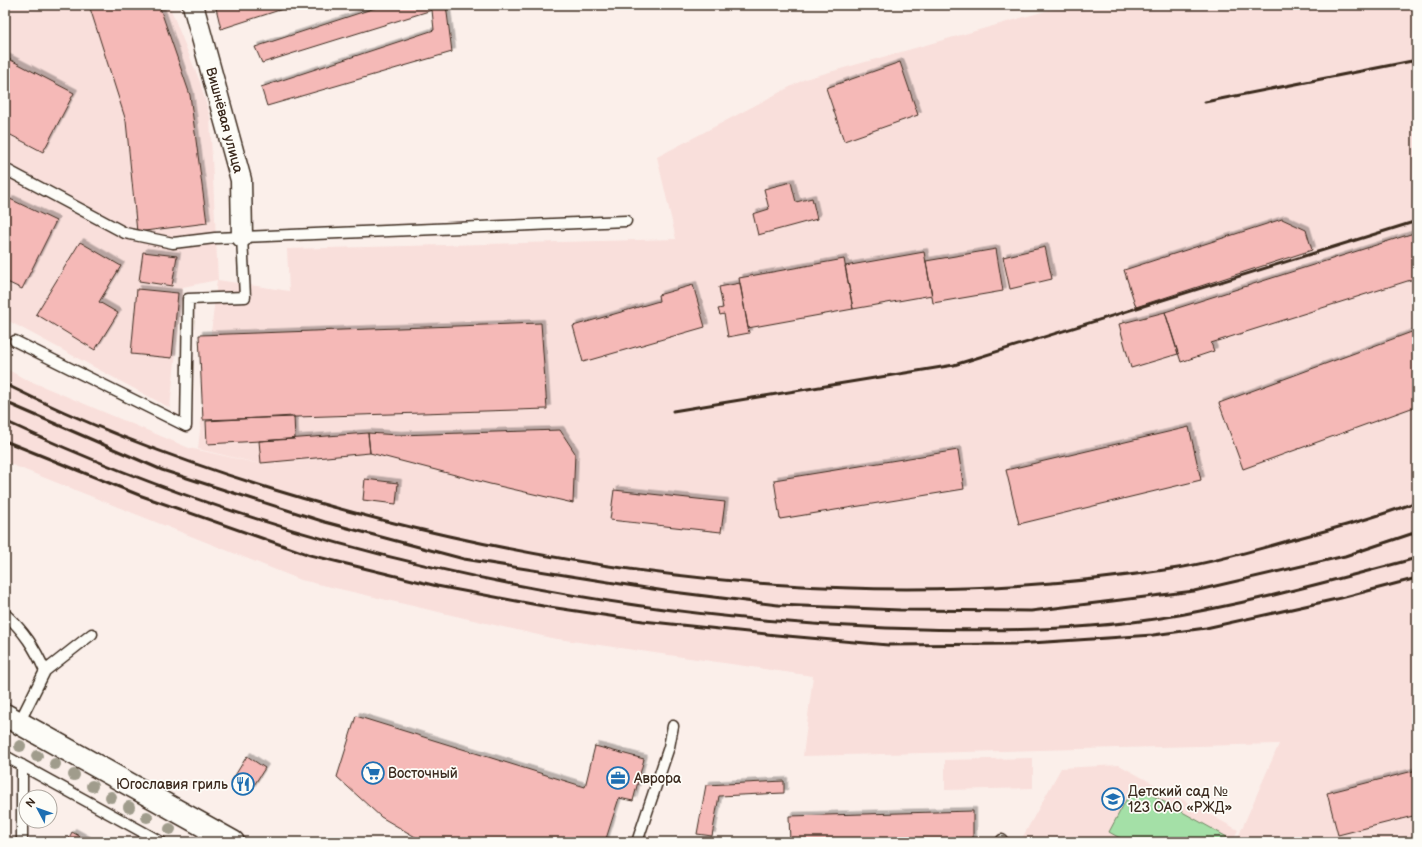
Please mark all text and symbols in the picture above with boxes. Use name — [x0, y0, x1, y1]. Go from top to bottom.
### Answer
street label: Вишнёвая улица — [202, 65, 247, 176]
supermarket icon: Восточный — [360, 760, 386, 786]
place label: Восточный — [388, 765, 458, 782]
office icon: Аврора — [605, 765, 631, 791]
place label: Аврора — [633, 770, 682, 787]
restaurant icon: Югославия гриль — [230, 771, 256, 797]
place label: Югославия гриль — [116, 776, 228, 793]
place label: Детский сад № 123 ОАО «РЖД» — [1128, 783, 1233, 816]
school or university icon: Детский сад № 123 ОАО «РЖД» — [1100, 786, 1126, 812]
north arrow — [18, 789, 58, 829]
text: N — [23, 795, 38, 810]

